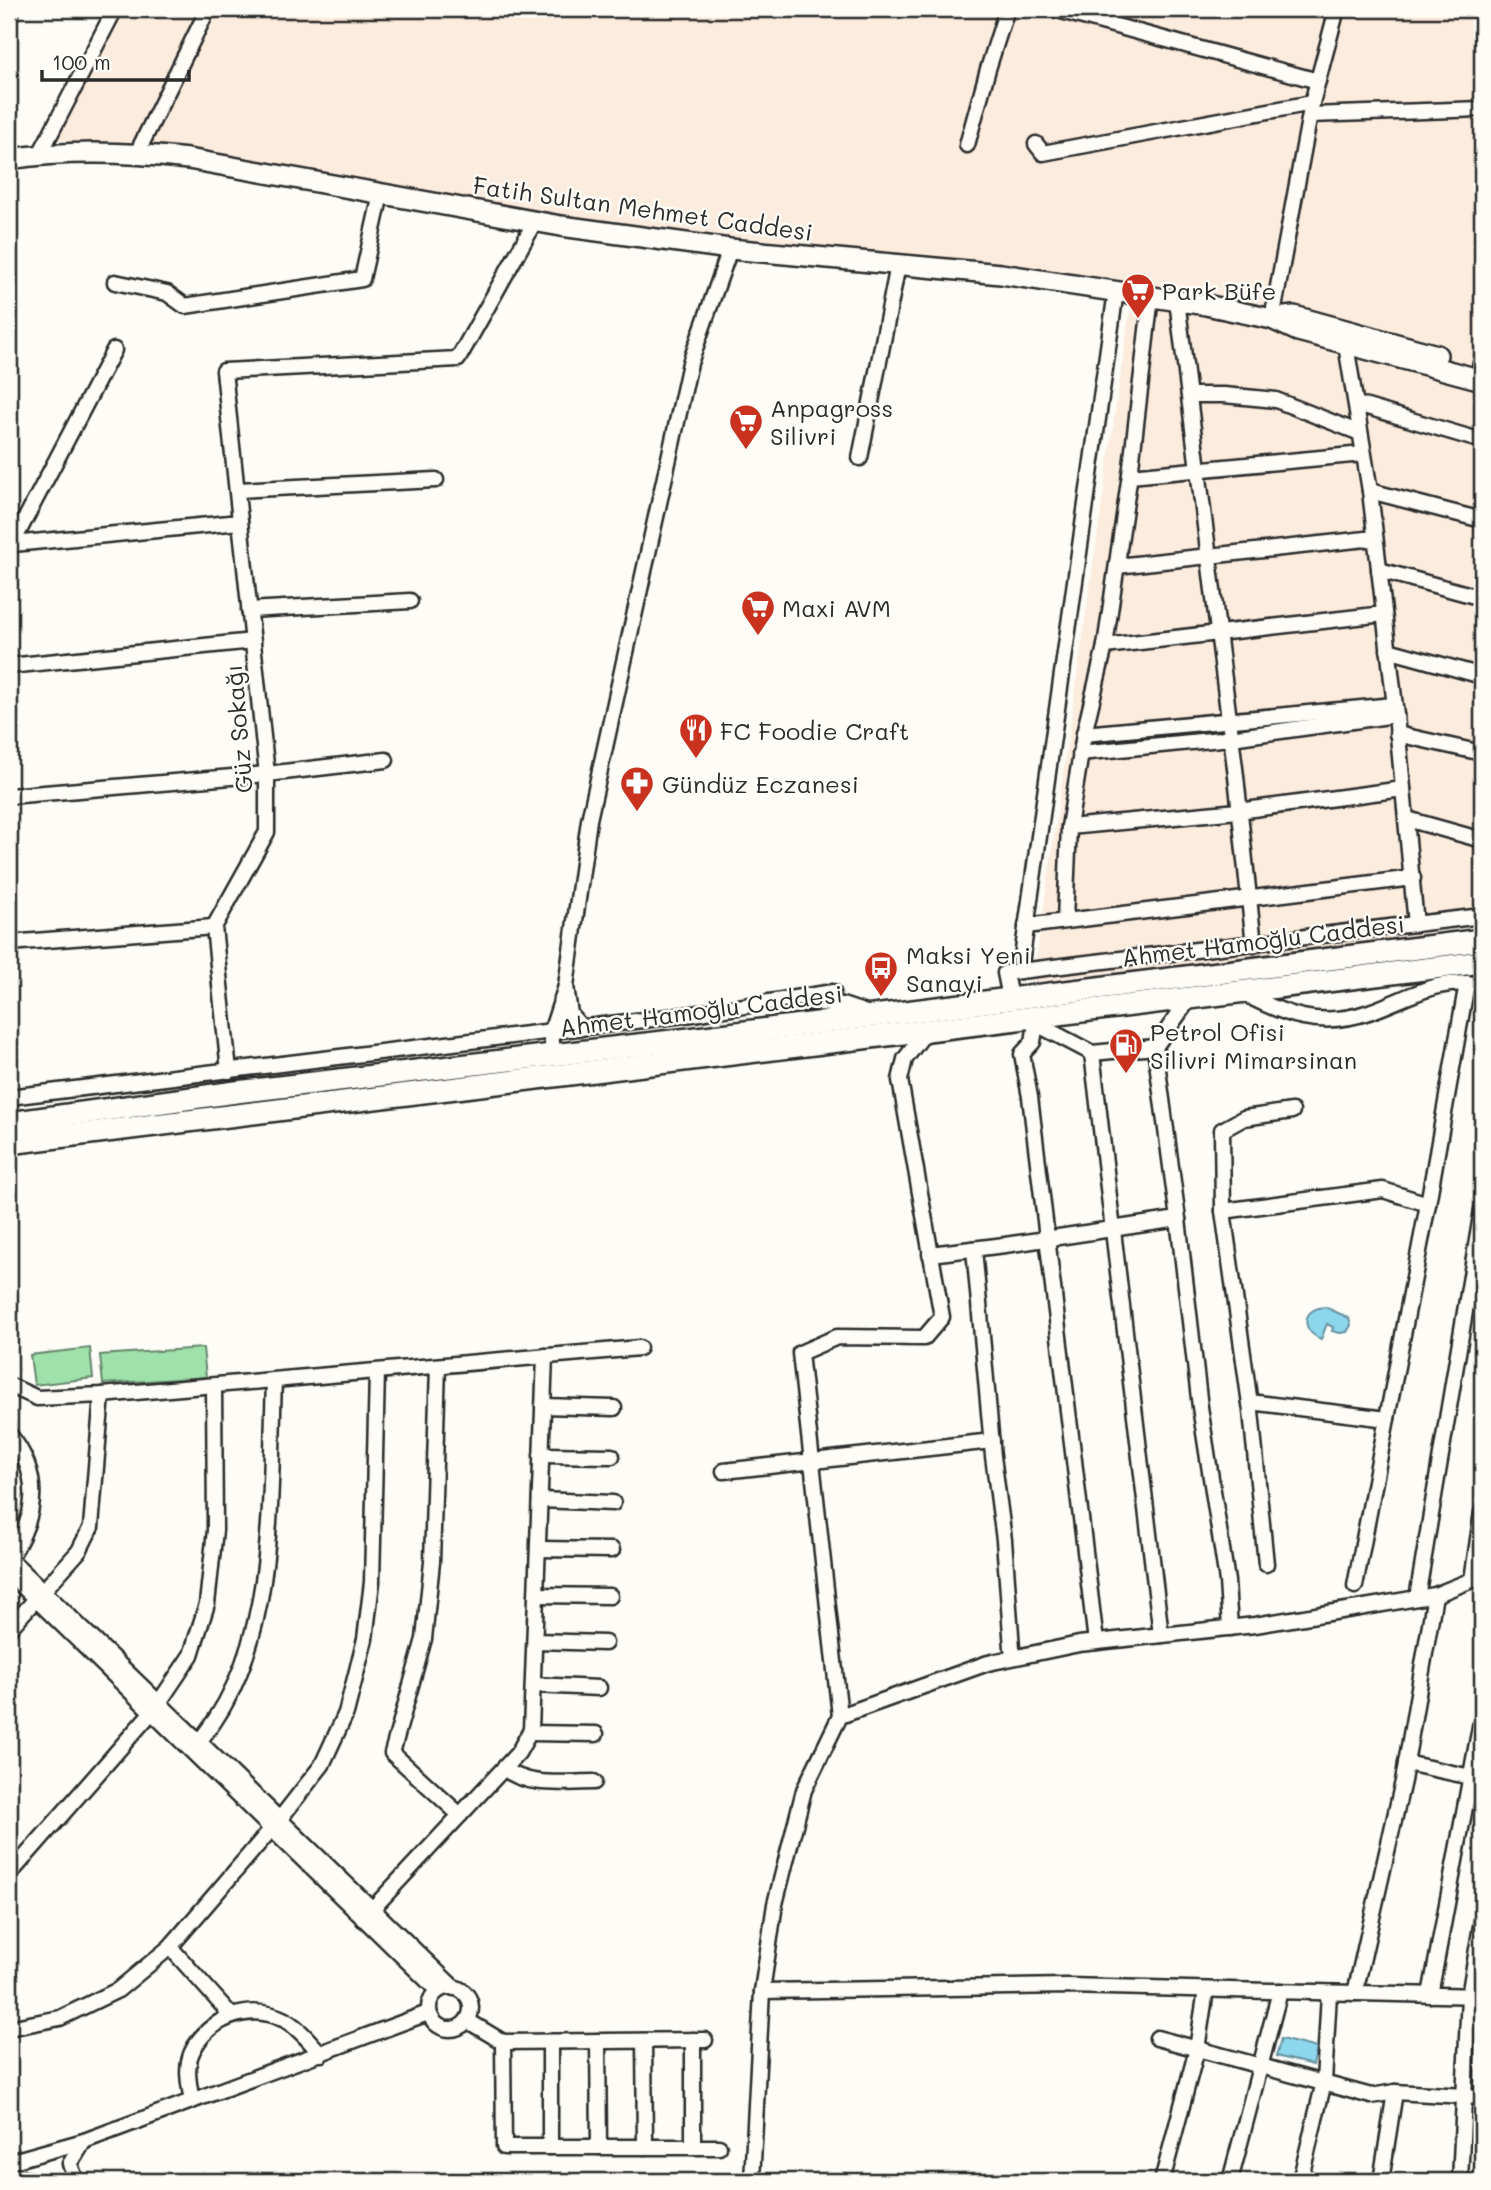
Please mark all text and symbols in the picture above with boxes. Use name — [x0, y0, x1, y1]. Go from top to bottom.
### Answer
scale bar — [42, 38, 189, 82]
text: 100 m — [52, 48, 111, 75]
street label: Fatih Sultan Mehmet Caddesi — [471, 169, 815, 247]
supermarket icon: Park Büfe — [1119, 271, 1157, 320]
place label: Park Büfe — [1162, 275, 1276, 306]
place label: Anpagross Silivri — [770, 392, 893, 451]
supermarket icon: Anpagross Silivri — [727, 402, 765, 451]
supermarket icon: Maxi AVM — [739, 588, 777, 637]
place label: Maxi AVM — [782, 592, 891, 623]
street label: Güz Sokağı — [217, 663, 259, 795]
restaurant icon: FC Foodie Craft — [677, 711, 715, 760]
place label: FC Foodie Craft — [720, 715, 909, 746]
pharmacy icon: Gündüz Eczanesi — [618, 764, 656, 813]
place label: Gündüz Eczanesi — [662, 768, 859, 799]
street label: Ahmet Hamoğlu Caddesi — [1120, 907, 1406, 973]
place label: Maksi Yeni Sanayi — [906, 939, 1031, 998]
bus stop icon: Maksi Yeni Sanayi — [862, 949, 900, 998]
street label: Ahmet Hamoğlu Caddesi — [558, 977, 844, 1043]
place label: Petrol Ofisi Silivri Mimarsinan — [1150, 1016, 1357, 1075]
fuel station icon: Petrol Ofisi Silivri Mimarsinan — [1107, 1026, 1145, 1075]

